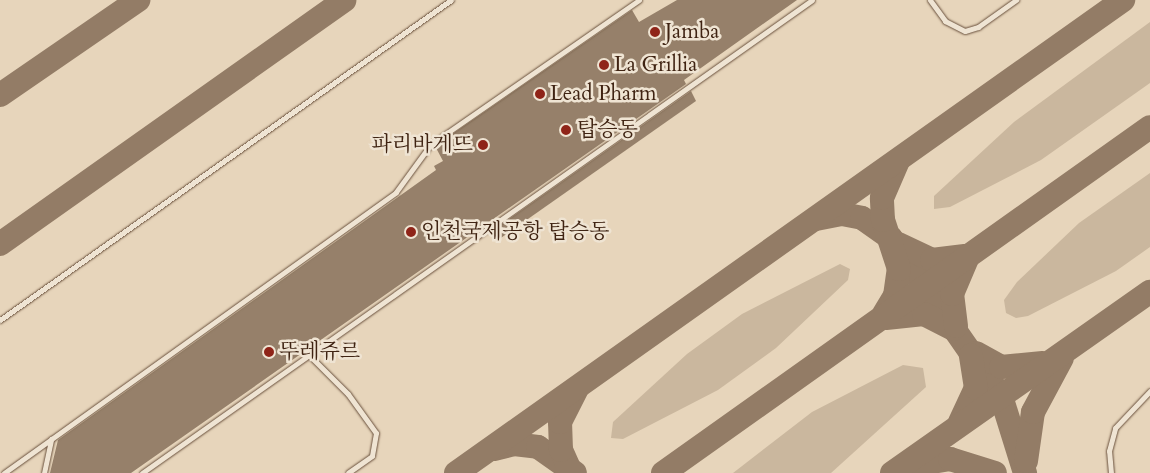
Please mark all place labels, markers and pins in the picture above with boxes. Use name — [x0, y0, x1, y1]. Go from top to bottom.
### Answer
place label: Jamba — [665, 19, 719, 45]
marker: Jamba — [649, 26, 661, 38]
place label: La Grillia — [614, 52, 697, 78]
marker: La Grillia — [598, 59, 610, 71]
place label: Lead Pharm — [550, 81, 657, 107]
marker: Lead Pharm — [534, 88, 546, 100]
place label: 탑승동 — [577, 117, 638, 143]
marker: 탑승동 — [559, 123, 573, 137]
place label: 파리바게뜨 — [372, 132, 473, 158]
marker: 파리바게뜨 — [477, 139, 489, 151]
place label: 인천국제공항 탑승동 — [421, 219, 609, 245]
marker: 인천국제공항 탑승동 — [405, 226, 417, 238]
place label: 뚜레쥬르 — [279, 339, 360, 365]
marker: 뚜레쥬르 — [263, 346, 275, 358]

